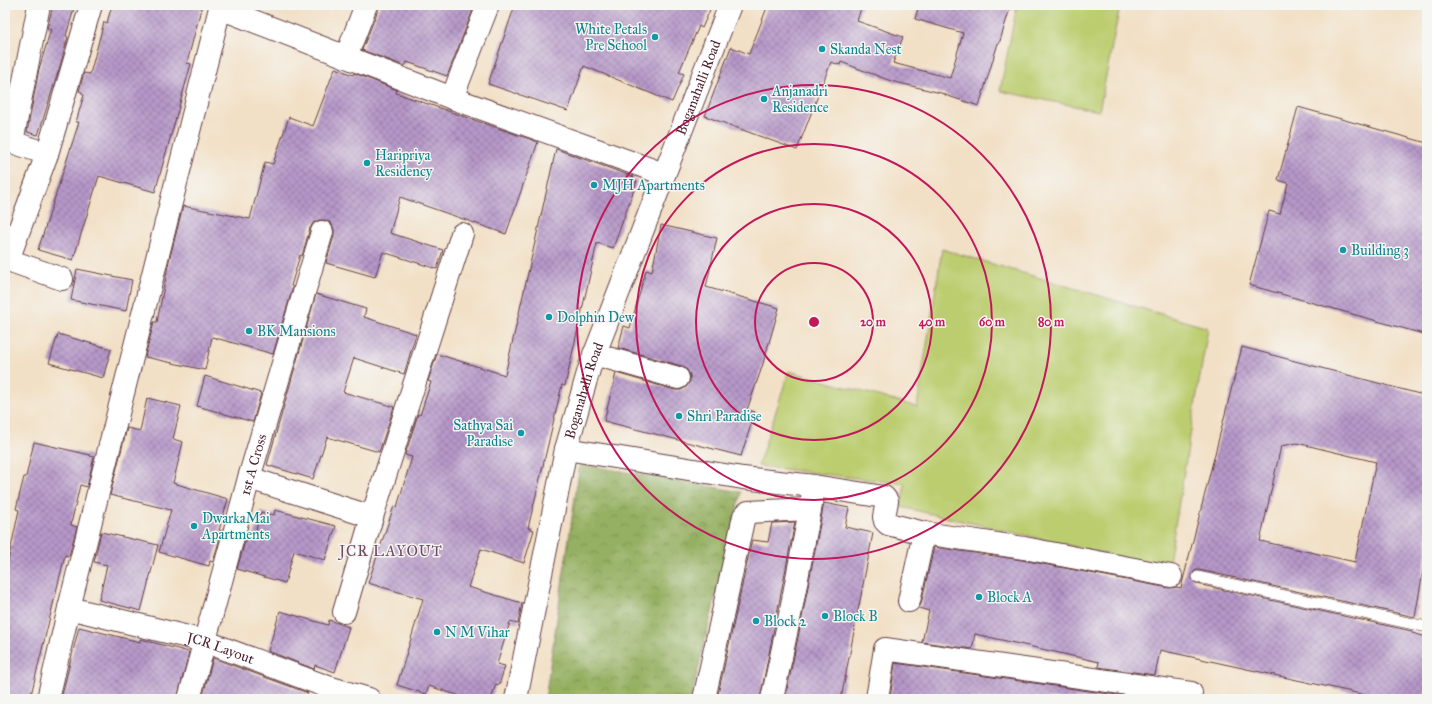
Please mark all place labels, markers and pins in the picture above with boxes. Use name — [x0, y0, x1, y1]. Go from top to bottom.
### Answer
place label: White Petals Pre School — [575, 21, 647, 54]
marker: White Petals Pre School — [650, 32, 660, 42]
place label: Skanda Nest — [830, 41, 902, 58]
marker: Skanda Nest — [817, 44, 827, 54]
place label: Anjanadri Residence — [771, 83, 829, 116]
marker: Anjanadri Residence — [759, 94, 769, 104]
place label: Haripriya Residency — [375, 147, 433, 180]
marker: Haripriya Residency — [362, 158, 372, 168]
place label: MJH Apartments — [602, 177, 705, 195]
marker: MJH Apartments — [589, 180, 599, 190]
place label: Building 3 — [1351, 242, 1409, 259]
marker: Building 3 — [1338, 245, 1348, 255]
place label: Dolphin Dew — [557, 309, 635, 326]
marker: Dolphin Dew — [544, 312, 554, 322]
centre of rings — [807, 315, 821, 329]
place label: BK Mansions — [257, 323, 336, 340]
marker: BK Mansions — [244, 326, 254, 336]
place label: Shri Paradise — [687, 408, 762, 425]
marker: Shri Paradise — [674, 411, 684, 421]
place label: Sathya Sai Paradise — [453, 417, 513, 450]
marker: Sathya Sai Paradise — [516, 428, 526, 438]
place label: DwarkaMai Apartments — [201, 510, 270, 543]
marker: DwarkaMai Apartments — [189, 521, 199, 531]
place label: Block A — [987, 589, 1033, 606]
marker: Block A — [974, 592, 984, 602]
place label: Block B — [833, 608, 878, 625]
marker: Block B — [820, 611, 830, 621]
place label: Block 2 — [764, 613, 807, 630]
marker: Block 2 — [751, 616, 761, 626]
place label: N M Vihar — [445, 624, 511, 641]
marker: N M Vihar — [432, 627, 442, 637]

